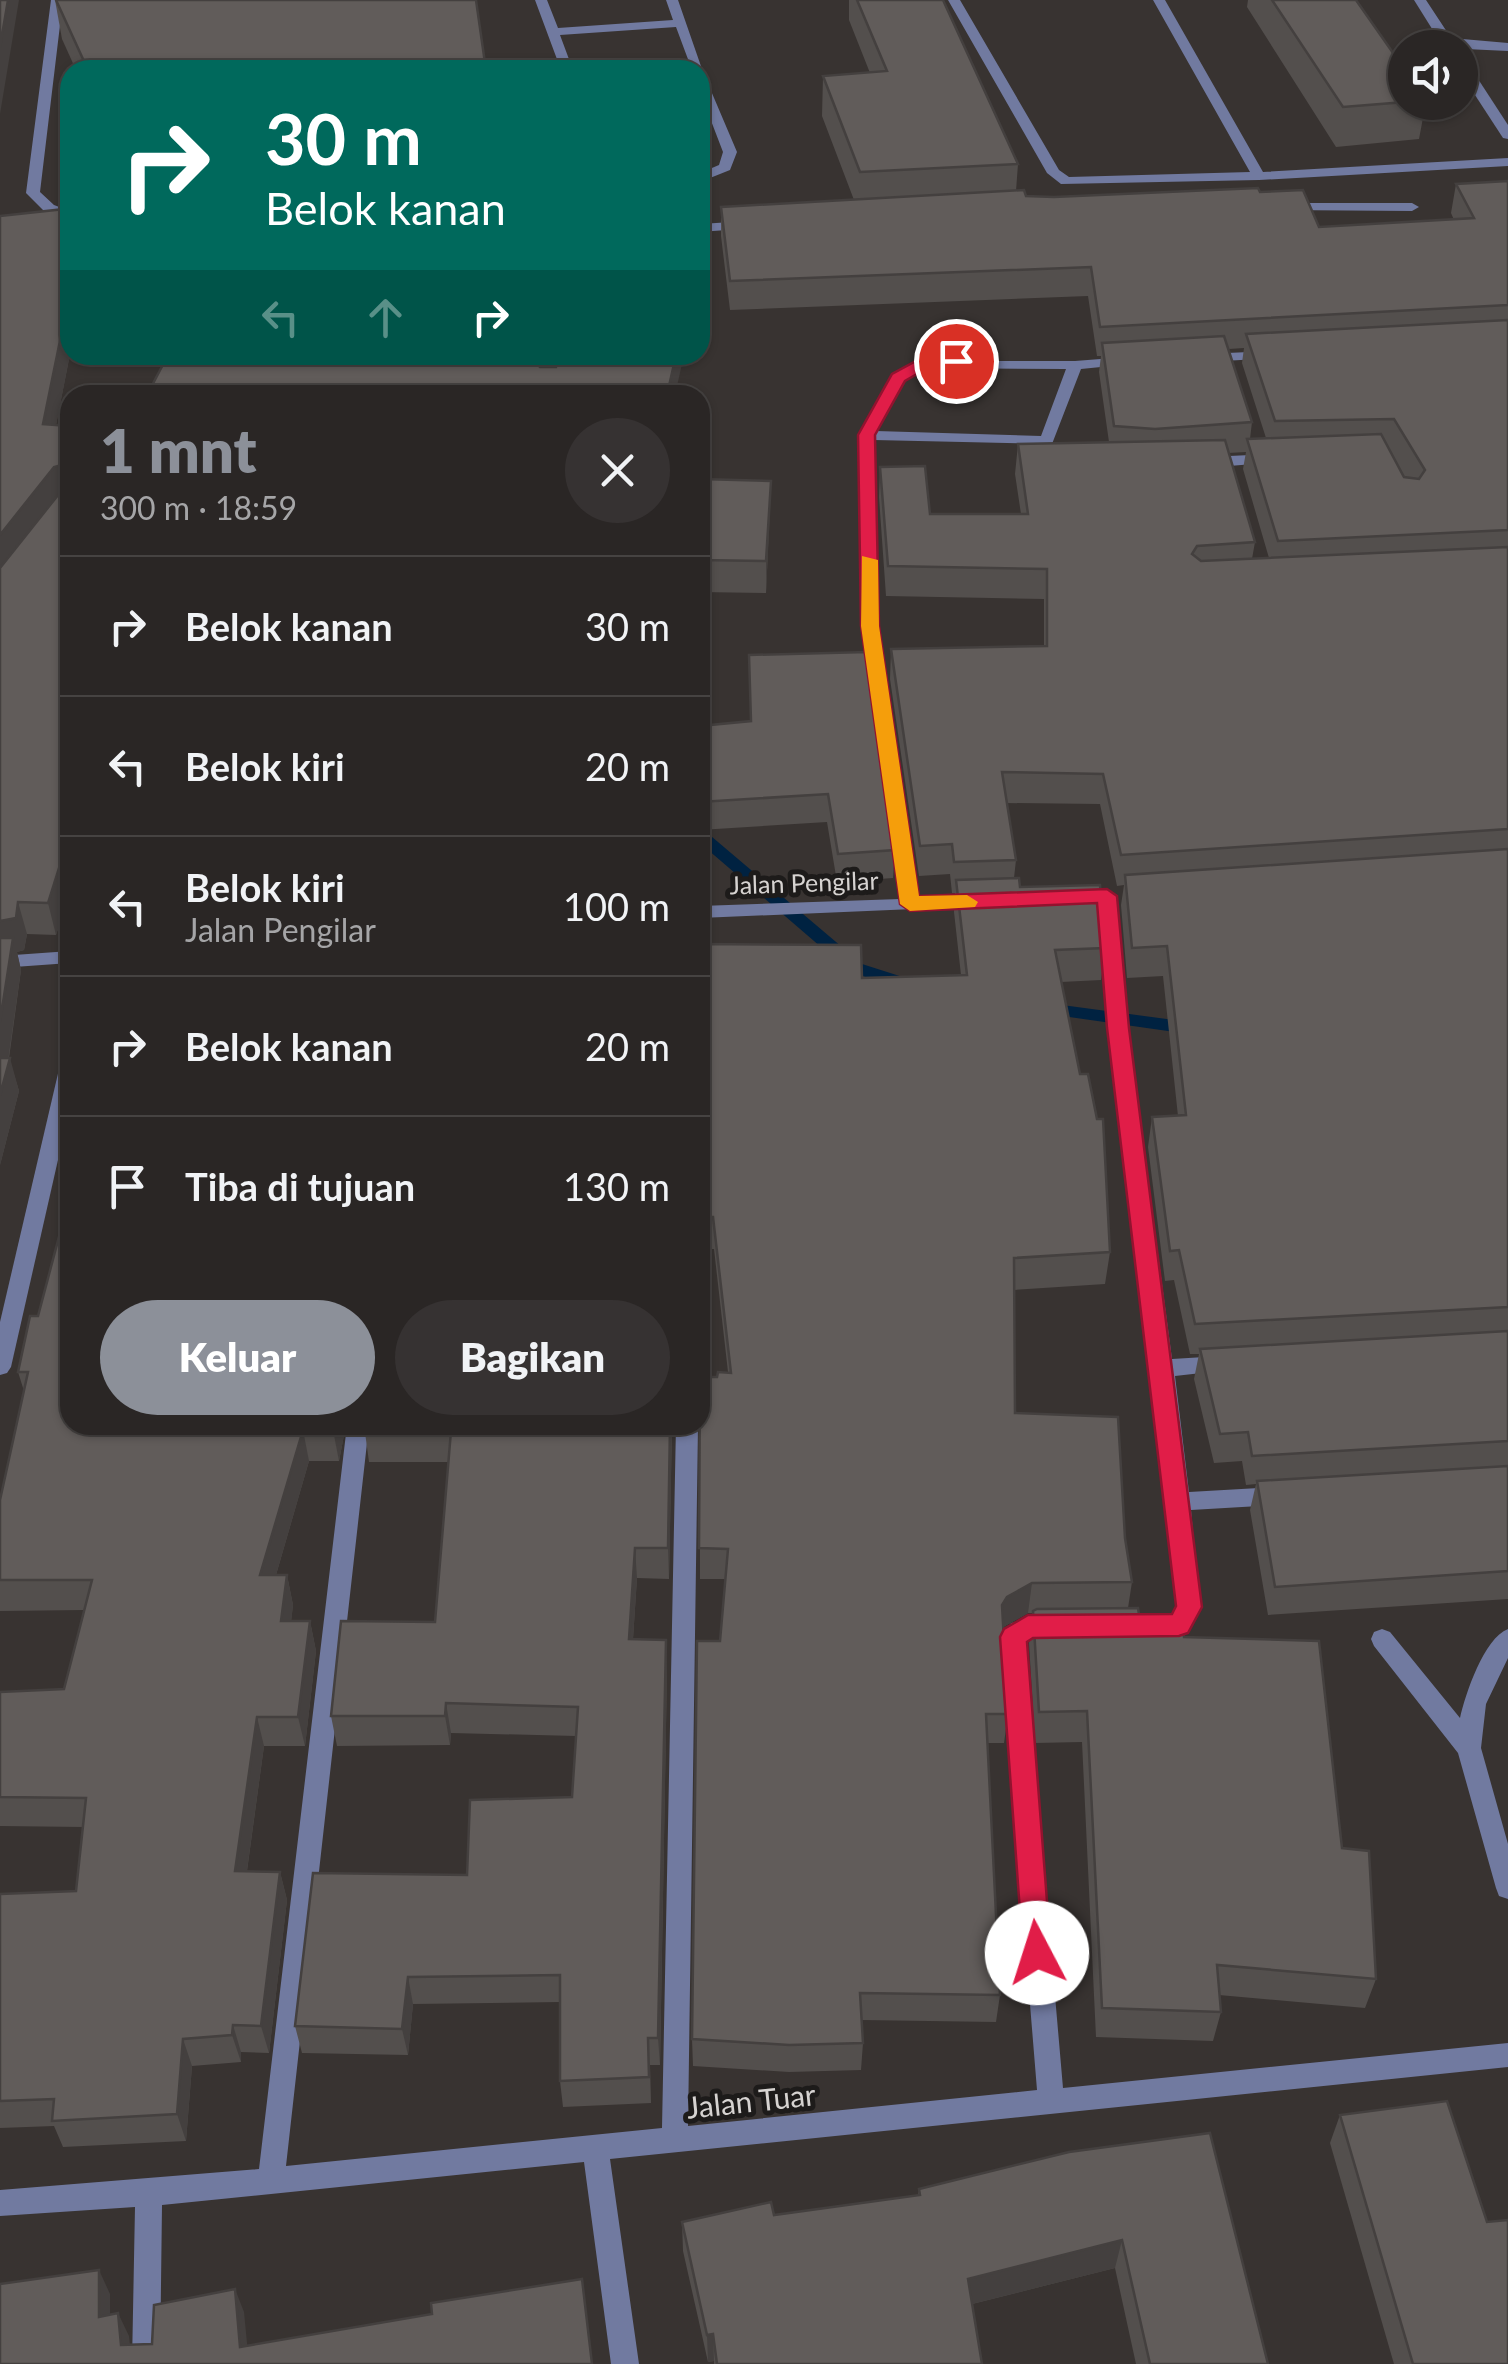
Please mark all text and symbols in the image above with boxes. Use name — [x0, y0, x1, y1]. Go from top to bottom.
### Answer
map controls — [1388, 30, 1478, 120]
button: sound — [1388, 30, 1478, 120]
text: 30 m — [265, 96, 422, 180]
icon: right — [100, 100, 230, 230]
text: Belok kanan — [265, 181, 506, 235]
icon: left — [253, 290, 308, 345]
icon: ahead — [358, 290, 413, 345]
icon: right — [463, 290, 518, 345]
pin — [914, 319, 999, 404]
icon: arrive — [929, 334, 984, 389]
text: 1 mnt — [100, 414, 257, 486]
button: close — [565, 418, 670, 523]
text: 300 m · 18:59 — [100, 488, 297, 527]
icon: right — [100, 599, 155, 654]
text: Belok kanan — [185, 603, 393, 649]
text: 30 m — [585, 603, 670, 649]
icon: left — [100, 739, 155, 794]
text: Belok kiri — [185, 743, 345, 789]
text: 20 m — [585, 743, 670, 789]
text: Belok kiri — [185, 864, 345, 910]
street label: Jalan Pengilar — [729, 864, 879, 900]
icon: left — [100, 879, 155, 934]
text: 100 m — [563, 883, 670, 929]
text: Jalan Pengilar — [185, 910, 376, 949]
icon: right — [100, 1019, 155, 1074]
text: Belok kanan — [185, 1023, 393, 1069]
text: 20 m — [585, 1023, 670, 1069]
icon: arrive — [100, 1159, 155, 1214]
text: Tiba di tujuan — [185, 1163, 415, 1209]
text: 130 m — [563, 1163, 670, 1209]
button: Keluar — [100, 1300, 375, 1415]
button: Bagikan — [395, 1300, 670, 1415]
position arrow — [985, 1901, 1089, 2005]
street label: Jalan Tuar — [685, 2075, 817, 2125]

